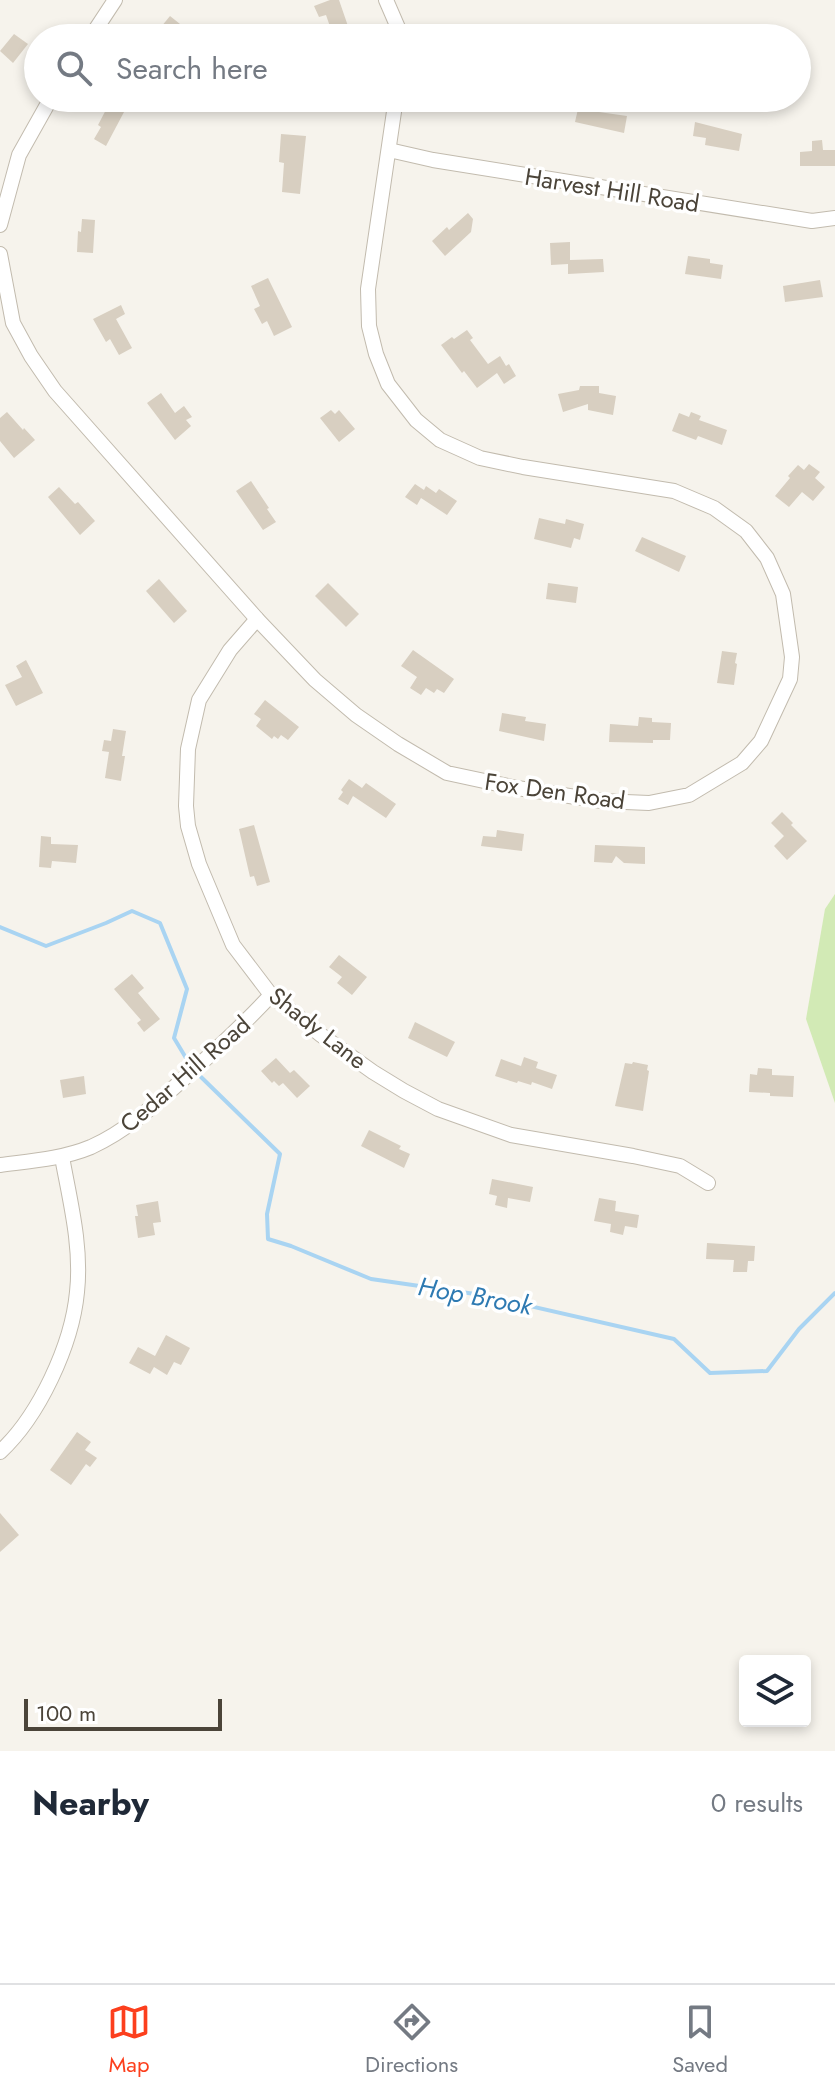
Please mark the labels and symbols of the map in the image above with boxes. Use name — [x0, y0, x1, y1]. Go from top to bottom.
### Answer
street label: Harvest Hill Road — [522, 159, 702, 221]
street label: Fox Den Road — [482, 764, 628, 818]
street label: Shady Lane — [262, 978, 374, 1078]
street label: Cedar Hill Road — [112, 1007, 258, 1141]
water label: Hop Brook — [415, 1267, 537, 1325]
scale bar — [24, 1695, 222, 1731]

